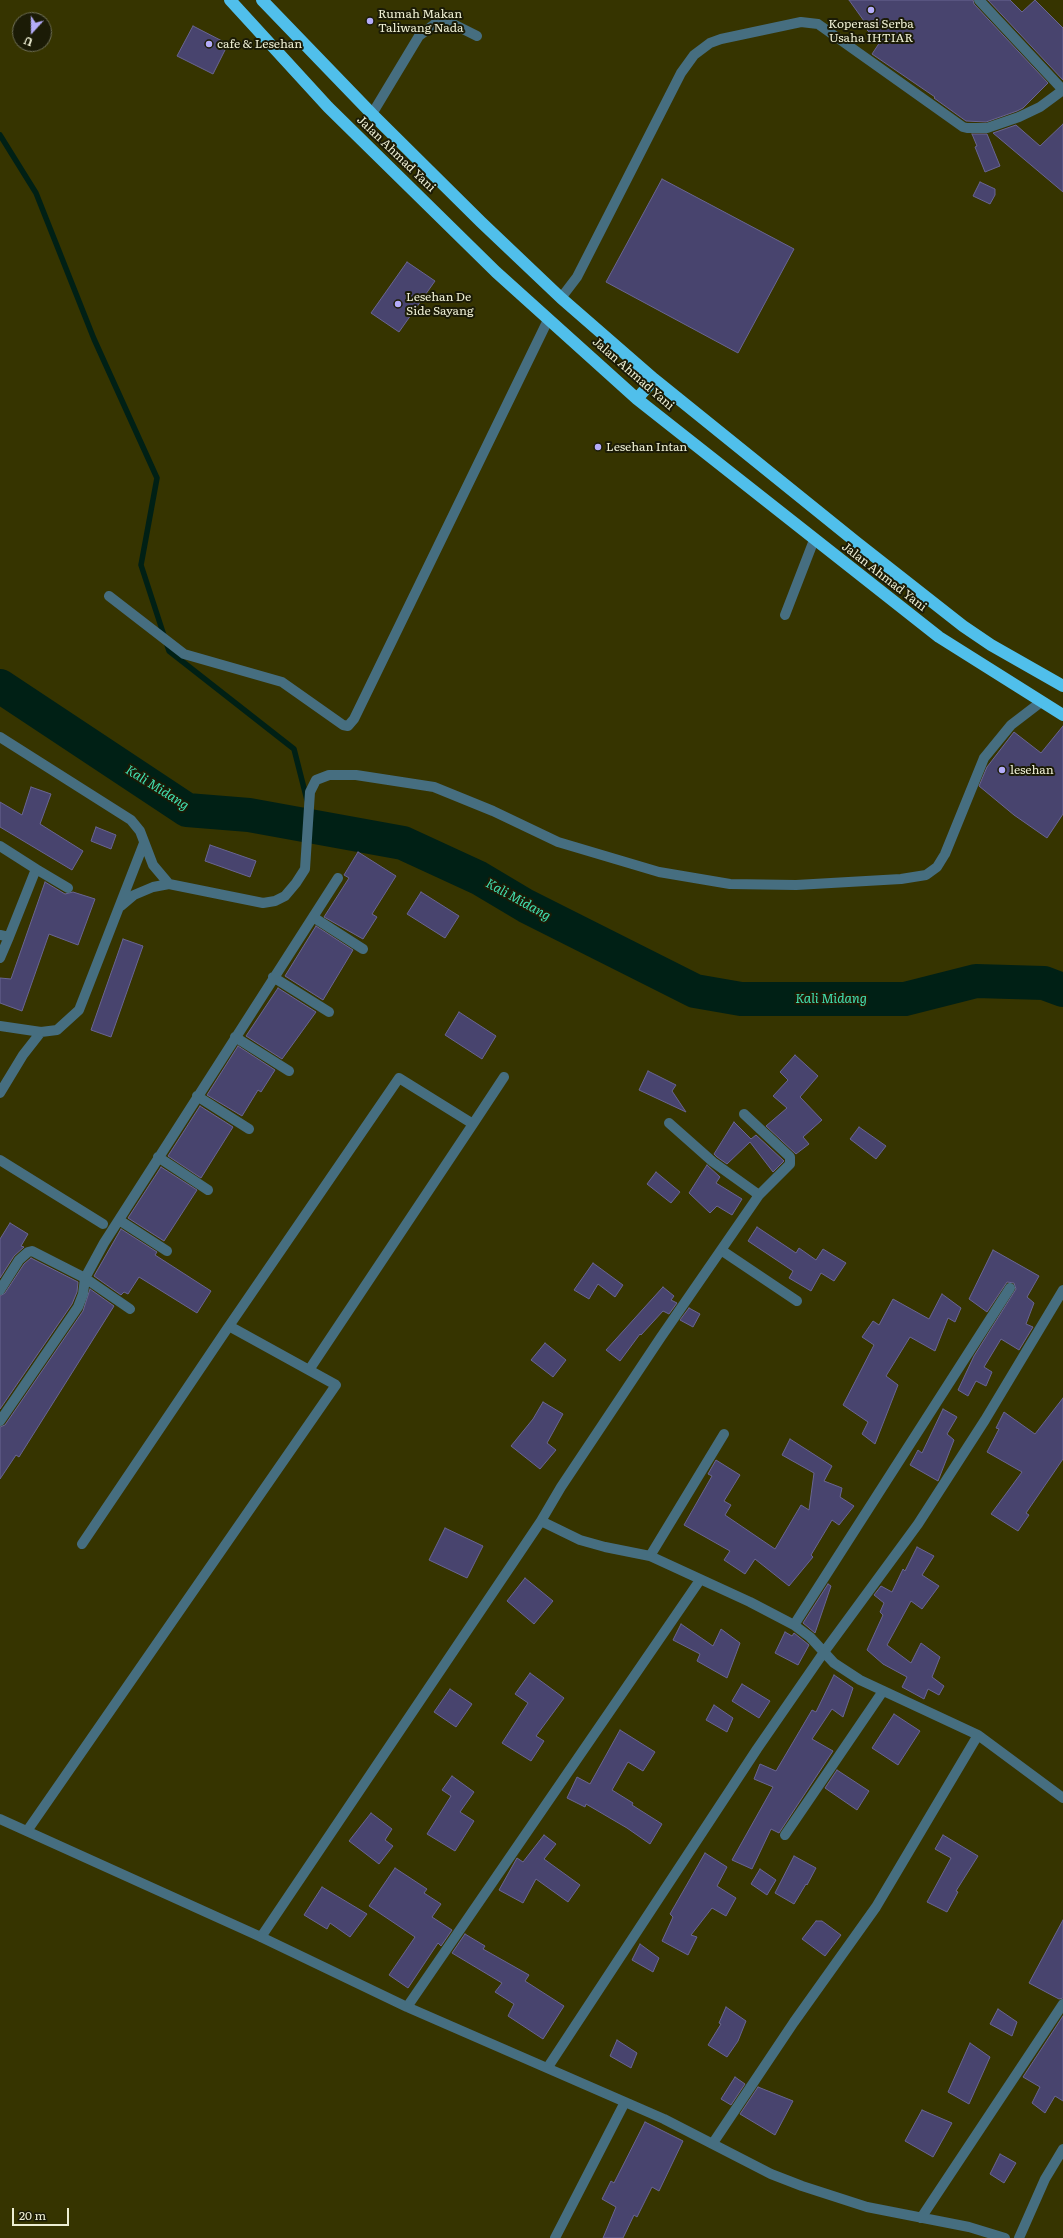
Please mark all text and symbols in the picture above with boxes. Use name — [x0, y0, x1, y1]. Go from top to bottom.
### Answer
marker: Koperasi Serba Usaha IHTIAR — [866, 5, 876, 15]
place label: Rumah Makan Taliwang Nada — [378, 7, 463, 35]
north arrow — [12, 12, 52, 52]
marker: Rumah Makan Taliwang Nada — [365, 16, 375, 26]
place label: Koperasi Serba Usaha IHTIAR — [828, 17, 914, 45]
text: U — [21, 33, 35, 51]
place label: cafe & Lesehan — [217, 37, 302, 51]
marker: cafe & Lesehan — [204, 39, 214, 49]
street label: Jalan Ahmad Yani — [354, 113, 438, 195]
place label: Lesehan De Side Sayang — [406, 290, 474, 318]
marker: Lesehan De Side Sayang — [393, 299, 403, 309]
street label: Jalan Ahmad Yani — [589, 335, 677, 413]
place label: Lesehan Intan — [606, 440, 687, 454]
marker: Lesehan Intan — [593, 442, 603, 452]
street label: Jalan Ahmad Yani — [839, 539, 929, 615]
water label: Kali Midang — [122, 762, 192, 814]
place label: lesehan — [1010, 763, 1054, 777]
marker: lesehan — [997, 765, 1007, 775]
water label: Kali Midang — [483, 876, 553, 924]
water label: Kali Midang — [795, 991, 867, 1007]
scale bar — [14, 2200, 71, 2226]
text: 20 m — [19, 2206, 46, 2224]

